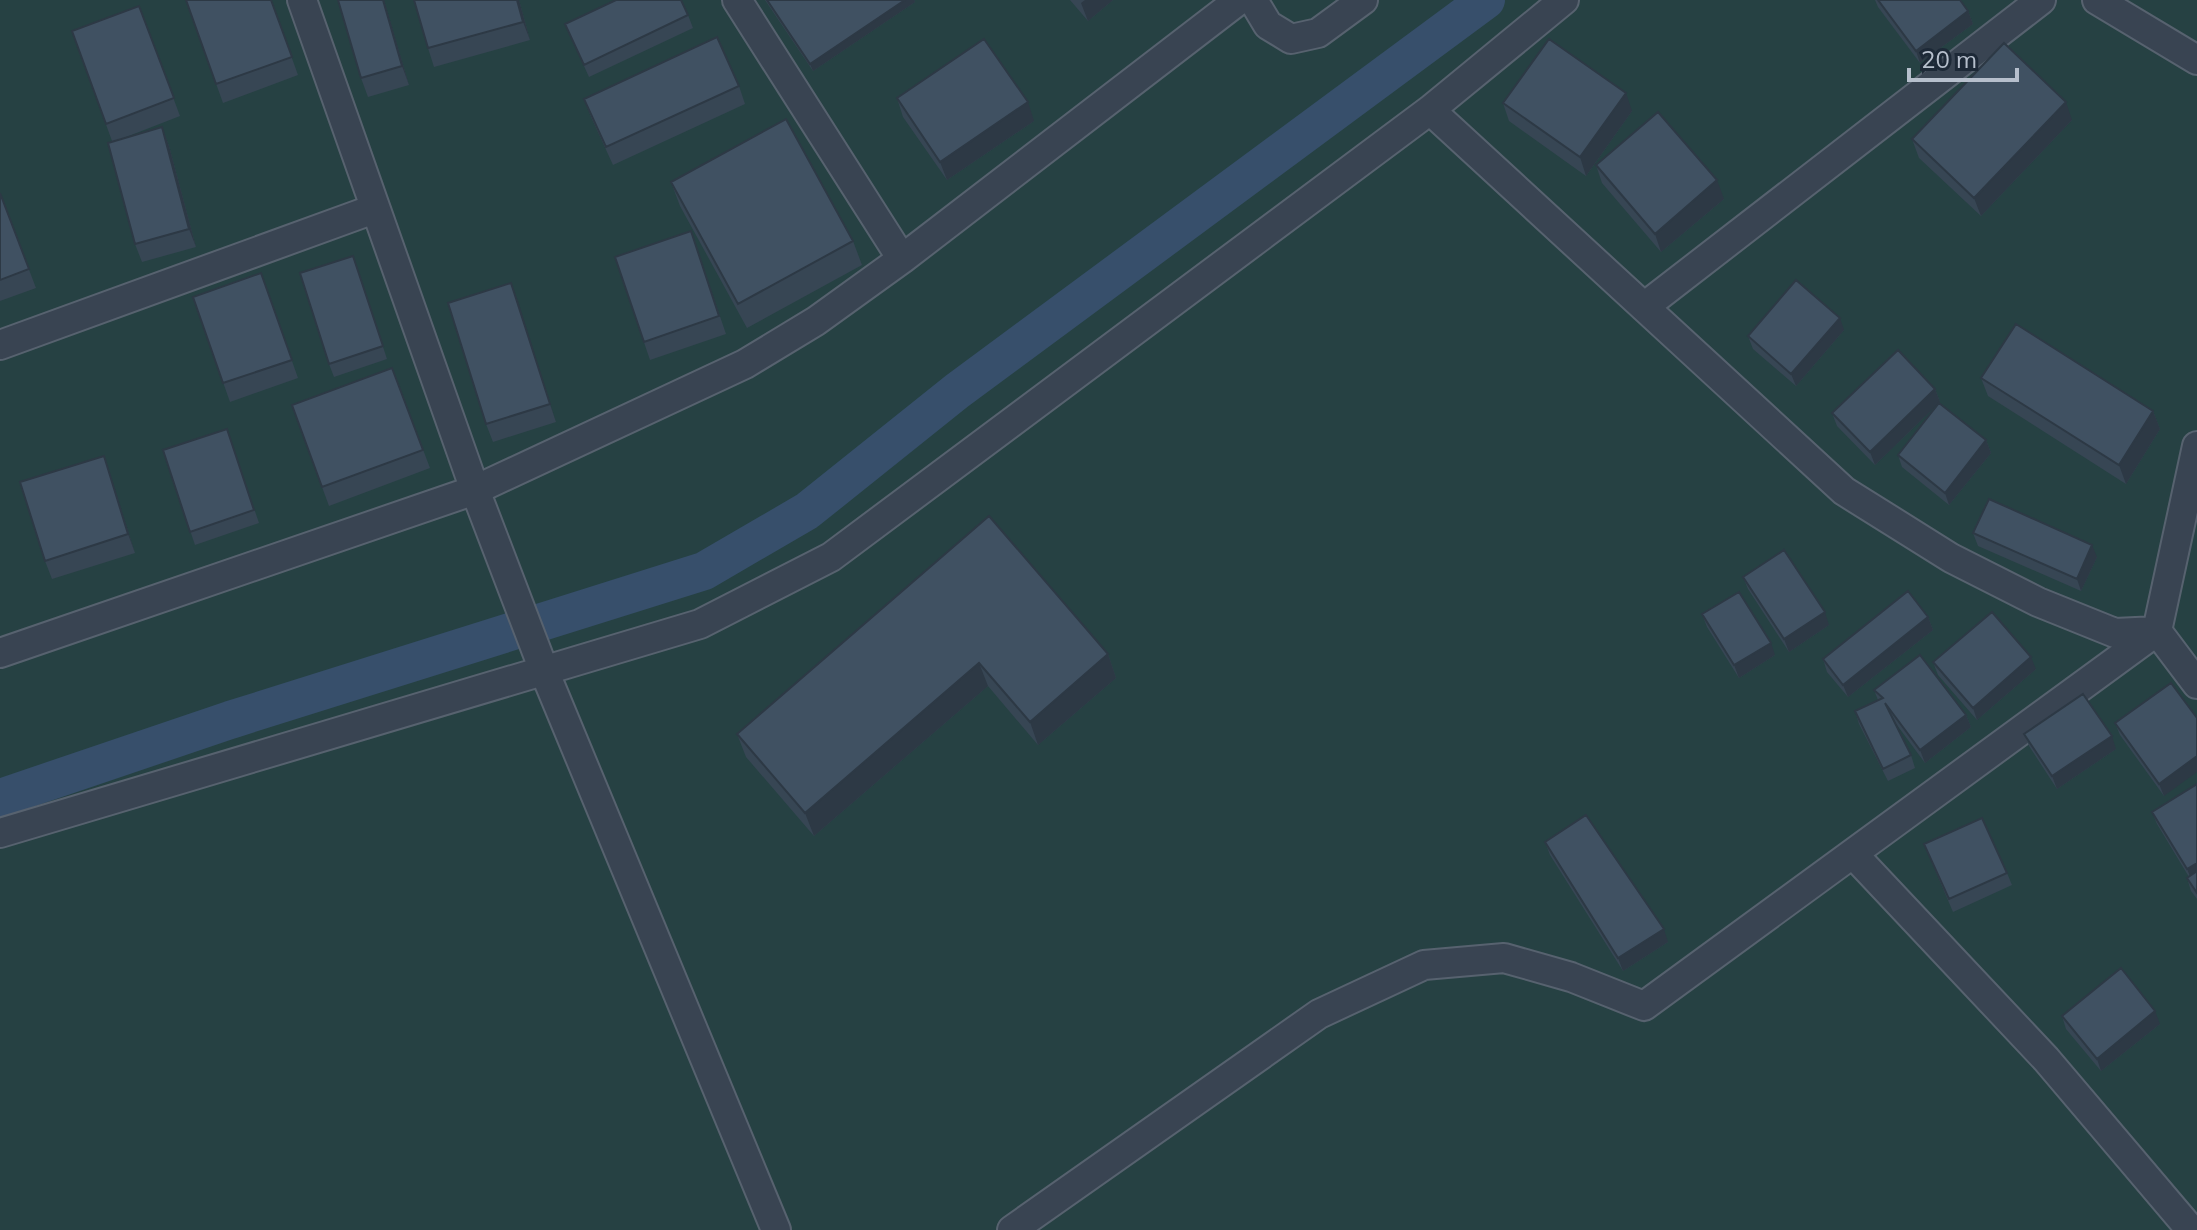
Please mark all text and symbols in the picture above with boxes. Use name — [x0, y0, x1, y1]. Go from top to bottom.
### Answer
scale bar — [1909, 32, 2017, 82]
text: 20 m — [1921, 44, 1977, 74]

